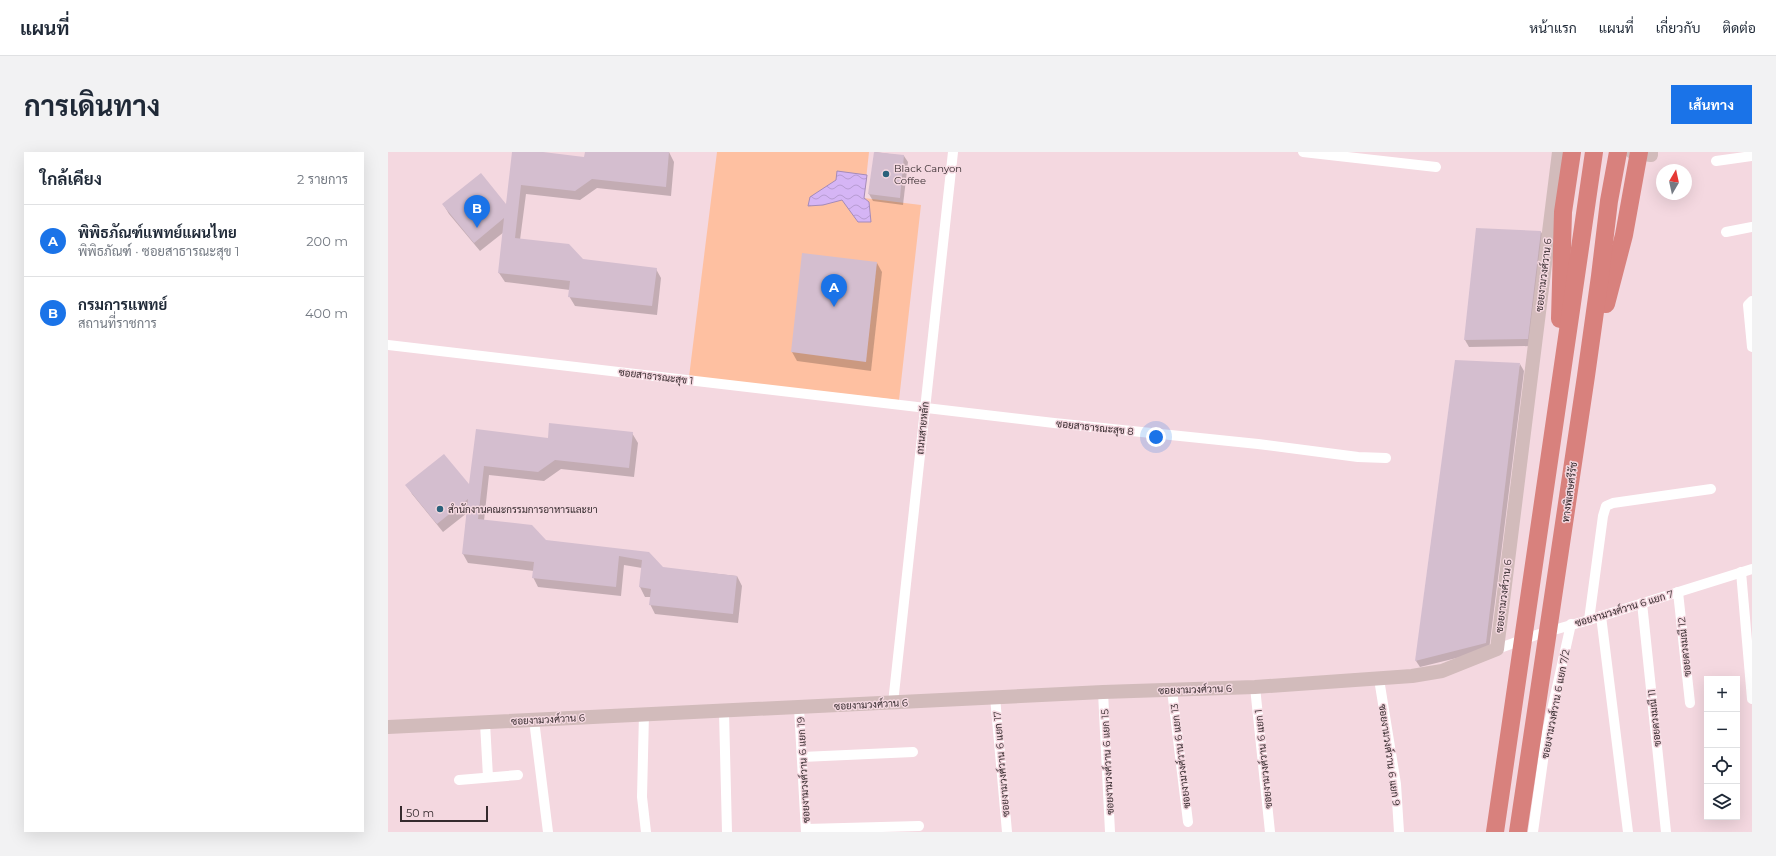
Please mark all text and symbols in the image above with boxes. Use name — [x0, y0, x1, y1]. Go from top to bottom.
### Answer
text: แผนที่ — [20, 17, 69, 40]
text: หน้าแรก — [1529, 19, 1577, 37]
text: แผนที่ — [1599, 19, 1634, 37]
text: เกี่ยวกับ — [1656, 19, 1700, 37]
text: ติดต่อ — [1722, 19, 1756, 37]
button: เส้นทาง — [1671, 85, 1752, 124]
text: การเดินทาง — [24, 89, 160, 123]
place label: Black Canyon Coffee — [894, 162, 962, 187]
north arrow — [1656, 164, 1692, 200]
text: ใกล้เคียง — [40, 169, 102, 189]
marker: Black Canyon Coffee — [881, 169, 891, 179]
text: 2 รายการ — [297, 171, 348, 187]
pin: B — [464, 195, 490, 228]
text: พิพิธภัณฑ์แพทย์แผนไทย — [78, 223, 237, 242]
text: A — [48, 233, 58, 249]
text: 200 m — [306, 233, 348, 249]
street label: ซอยงามวงศ์วาน 6 — [1532, 237, 1554, 313]
text: พิพิธภัณฑ์ · ซอยสาธารณะสุข 1 — [78, 243, 240, 259]
pin: A — [821, 274, 847, 307]
text: กรมการแพทย์ — [78, 295, 167, 314]
text: B — [48, 305, 58, 321]
text: 400 m — [305, 305, 348, 321]
text: สถานที่ราชการ — [78, 315, 157, 331]
street label: ซอยสาธารณะสุข 1 — [618, 365, 694, 389]
street label: ถนนสายหลัก — [913, 401, 932, 455]
street label: ซอยสาธารณะสุข 8 — [1055, 417, 1134, 439]
your location — [1146, 427, 1166, 447]
street label: ทางพิเศษศรีรัช — [1559, 461, 1580, 523]
place label: สำนักงานคณะกรรมการอาหารและยา — [448, 503, 598, 516]
marker: สำนักงานคณะกรรมการอาหารและยา — [435, 504, 445, 514]
street label: ซอยงามวงศ์วาน 6 — [1492, 558, 1514, 634]
street label: ซอยงามวงศ์วาน 6 แยก 7 — [1573, 586, 1675, 630]
street label: ซอยดวงมณี 12 — [1675, 616, 1694, 677]
street label: ซอยงามวงศ์วาน 6 แยก 7/2 — [1538, 648, 1573, 760]
map controls — [1704, 676, 1740, 820]
button: + — [1704, 676, 1740, 712]
street label: ซอยงามวงศ์วาน 6 — [1158, 681, 1232, 697]
street label: ซอยดวงมณี 11 — [1645, 689, 1664, 747]
street label: ซอยงามวงศ์วาน 6 — [834, 695, 908, 713]
street label: ซอยงามวงศ์วาน 6 แยก 13 — [1167, 702, 1193, 809]
street label: ซอยงามวงศ์วาน 6 แยก 9 — [1376, 703, 1404, 807]
street label: ซอยงามวงศ์วาน 6 แยก 15 — [1097, 708, 1117, 815]
street label: ซอยงามวงศ์วาน 6 แยก 1 — [1251, 708, 1275, 810]
street label: ซอยงามวงศ์วาน 6 — [511, 710, 585, 728]
street label: ซอยงามวงศ์วาน 6 แยก 17 — [989, 710, 1013, 817]
button: − — [1704, 712, 1740, 748]
street label: ซอยงามวงศ์วาน 6 แยก 19 — [793, 717, 813, 823]
button: locate — [1704, 748, 1740, 784]
button: layers — [1704, 784, 1740, 820]
scale bar — [400, 804, 488, 823]
text: 50 m — [406, 806, 434, 820]

